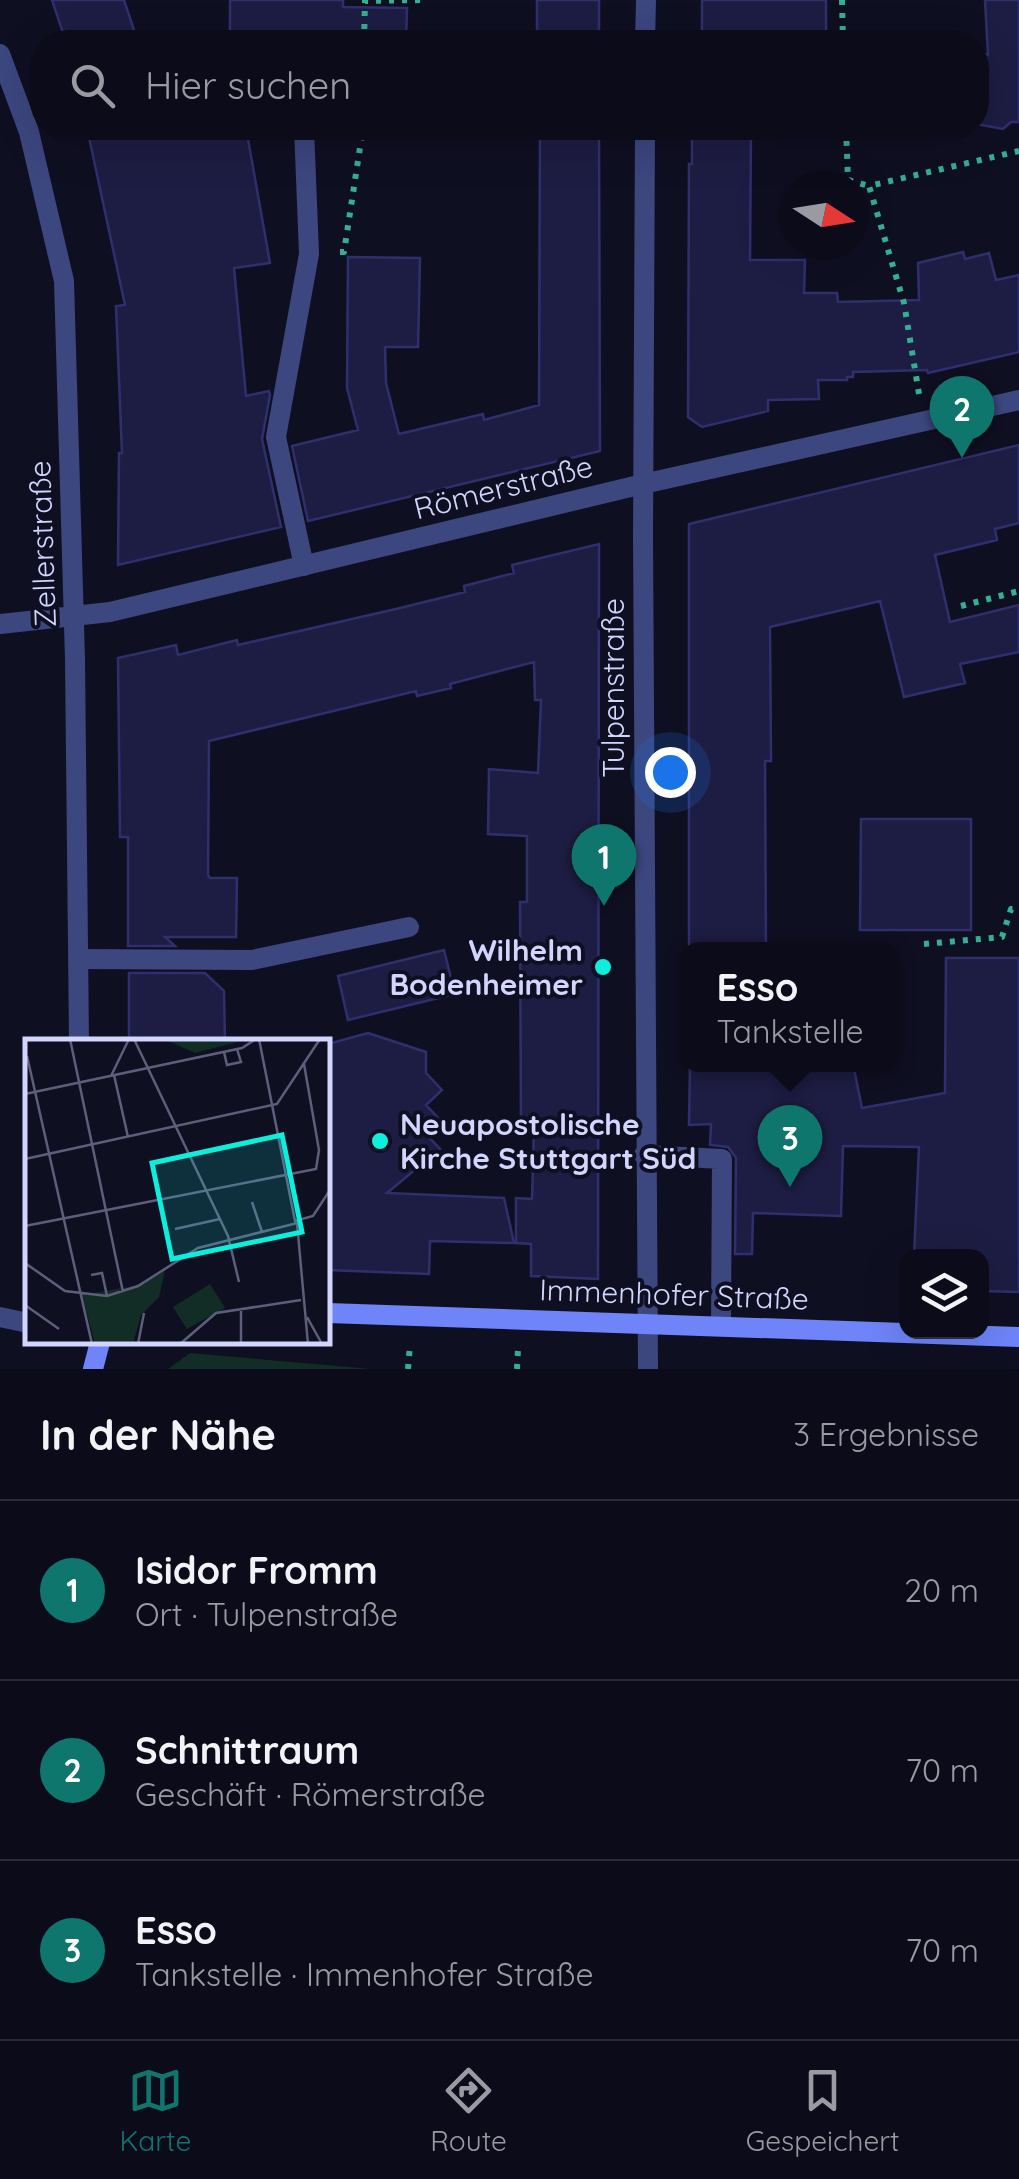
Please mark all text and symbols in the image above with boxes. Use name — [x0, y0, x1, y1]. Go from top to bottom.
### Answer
search box — [30, 30, 989, 140]
icon: search — [65, 58, 120, 113]
text: Hier suchen — [145, 61, 351, 109]
north arrow — [779, 170, 869, 260]
pin: 2 — [930, 376, 994, 458]
street label: Römerstraße — [410, 446, 596, 528]
street label: Zellerstraße — [20, 460, 64, 628]
street label: Tulpenstraße — [594, 598, 632, 778]
your location — [645, 747, 696, 798]
pin: 1 — [572, 824, 636, 906]
place label: Wilhelm Bodenheimer — [390, 931, 583, 1003]
popup — [680, 942, 900, 1072]
marker: Wilhelm Bodenheimer — [592, 956, 614, 978]
text: Esso — [716, 963, 798, 1011]
text: Tankstelle — [716, 1011, 864, 1051]
inset map — [25, 1039, 330, 1344]
pin: 3 — [758, 1104, 822, 1187]
place label: Neuapostolische Kirche Stuttgart Süd — [400, 1105, 696, 1177]
marker: Neuapostolische Kirche Stuttgart Süd — [369, 1130, 391, 1152]
map controls — [899, 1249, 989, 1339]
button: layers — [899, 1249, 989, 1339]
street label: Immenhofer Straße — [539, 1270, 809, 1318]
text: In der Nähe — [40, 1408, 276, 1461]
text: 3 Ergebnisse — [793, 1414, 979, 1454]
text: Isidor Fromm — [135, 1546, 378, 1594]
text: 1 — [66, 1570, 79, 1610]
text: 20 m — [904, 1570, 979, 1610]
text: Ort · Tulpenstraße — [135, 1594, 398, 1634]
text: Schnittraum — [135, 1726, 359, 1774]
text: 2 — [63, 1750, 82, 1790]
text: 70 m — [906, 1750, 979, 1790]
text: Geschäft · Römerstraße — [135, 1774, 486, 1814]
text: Esso — [135, 1906, 217, 1954]
text: 3 — [64, 1930, 81, 1970]
text: 70 m — [906, 1930, 979, 1970]
text: Tankstelle · Immenhofer Straße — [135, 1954, 593, 1994]
tab: Karte — [119, 2063, 191, 2158]
tab: Route — [430, 2063, 507, 2158]
tab: Gespeichert — [746, 2063, 900, 2158]

